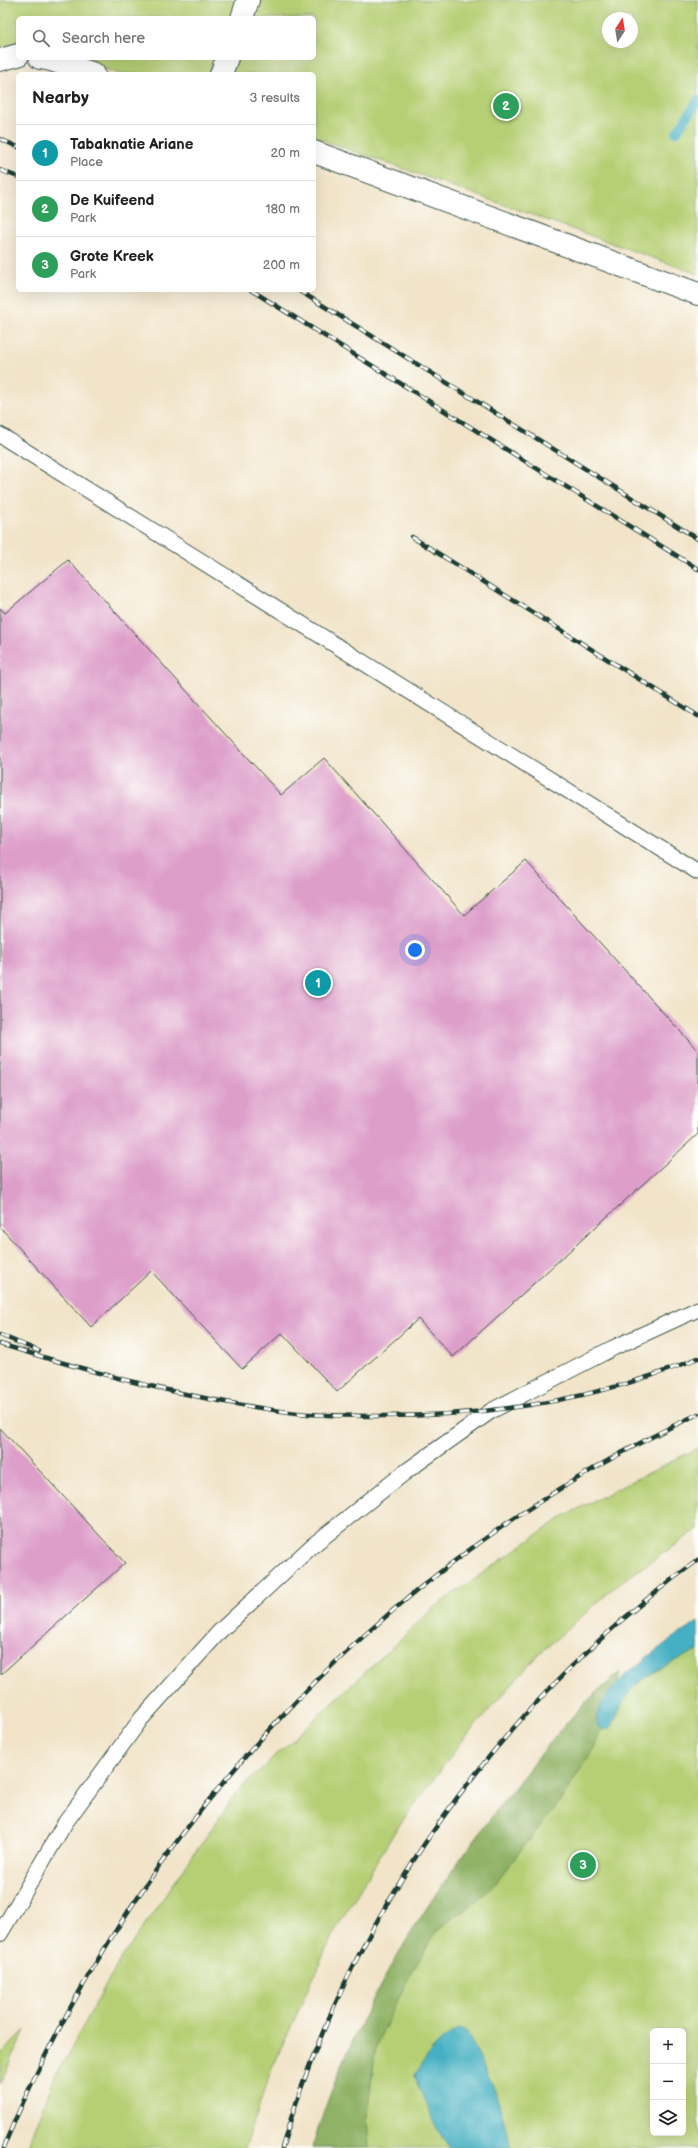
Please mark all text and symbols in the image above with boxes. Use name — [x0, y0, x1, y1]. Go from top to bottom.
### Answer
north arrow — [602, 12, 638, 48]
search box — [16, 16, 316, 60]
icon: search — [30, 27, 52, 49]
text: Search here — [62, 29, 145, 48]
text: Nearby — [32, 88, 89, 108]
text: 3 results — [249, 90, 300, 106]
pin: 2 — [493, 91, 519, 121]
text: Tabaknatie Ariane — [70, 135, 193, 154]
text: 1 — [42, 145, 48, 161]
text: 20 m — [270, 145, 300, 161]
text: Place — [70, 154, 103, 170]
text: De Kuifeend — [70, 191, 154, 210]
text: 2 — [41, 201, 49, 217]
text: 180 m — [265, 201, 300, 217]
text: Park — [70, 210, 96, 226]
text: Grote Kreek — [70, 247, 154, 266]
text: 3 — [41, 257, 49, 273]
text: 200 m — [263, 257, 300, 273]
text: Park — [70, 266, 96, 282]
your location — [405, 940, 425, 960]
pin: 1 — [305, 968, 331, 998]
pin: 3 — [570, 1850, 596, 1880]
map controls — [650, 2028, 686, 2136]
button: + — [650, 2028, 686, 2064]
button: − — [650, 2064, 686, 2100]
button: layers — [650, 2100, 686, 2136]

